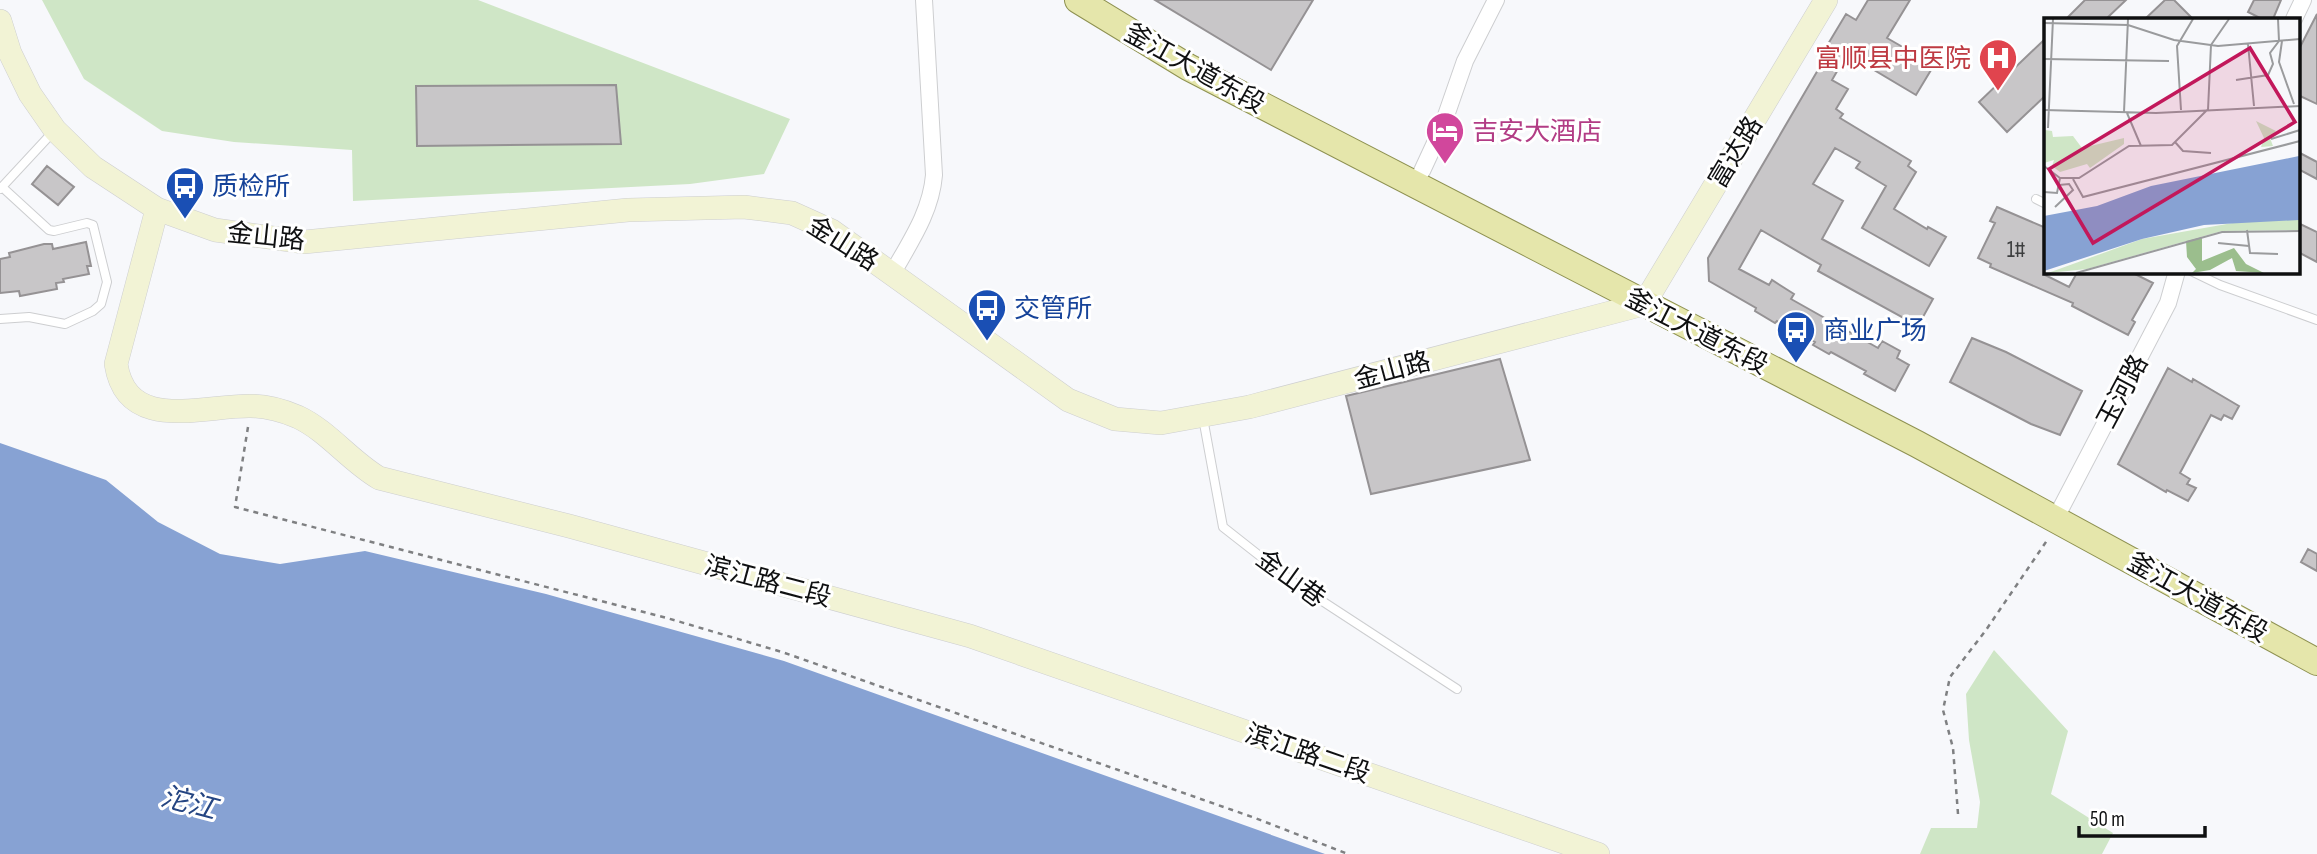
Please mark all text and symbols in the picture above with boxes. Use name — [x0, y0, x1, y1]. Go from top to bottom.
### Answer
street label: 釜江大道东段 — [1119, 18, 1270, 121]
inset map — [2044, 18, 2300, 273]
hospital icon: 富顺县中医院 — [1977, 37, 2019, 92]
place label: 富顺县中医院 — [1815, 44, 1971, 75]
hotel icon: 吉安大酒店 — [1424, 110, 1466, 165]
street label: 富达路 — [1703, 111, 1770, 194]
place label: 吉安大酒店 — [1472, 117, 1602, 148]
bus stop icon: 质检所 — [164, 165, 206, 220]
place label: 质检所 — [212, 172, 290, 203]
street label: 金山路 — [801, 210, 883, 278]
street label: 金山路 — [225, 218, 306, 257]
house number: 1# — [2007, 236, 2025, 264]
street label: 釜江大道东段 — [1620, 283, 1773, 382]
bus stop icon: 交管所 — [966, 287, 1008, 342]
place label: 交管所 — [1014, 294, 1092, 325]
bus stop icon: 商业广场 — [1775, 309, 1817, 364]
place label: 商业广场 — [1823, 316, 1927, 347]
street label: 金山路 — [1351, 346, 1434, 397]
street label: 玉河路 — [2091, 350, 2155, 433]
street label: 金山巷 — [1249, 544, 1331, 615]
street label: 釜江大道东段 — [2122, 547, 2273, 650]
street label: 滨江路二段 — [701, 551, 834, 614]
street label: 滨江路二段 — [1241, 719, 1374, 790]
water label: 沱江 — [157, 780, 223, 827]
scale bar — [2079, 794, 2205, 838]
text: 50 m — [2090, 807, 2125, 832]

